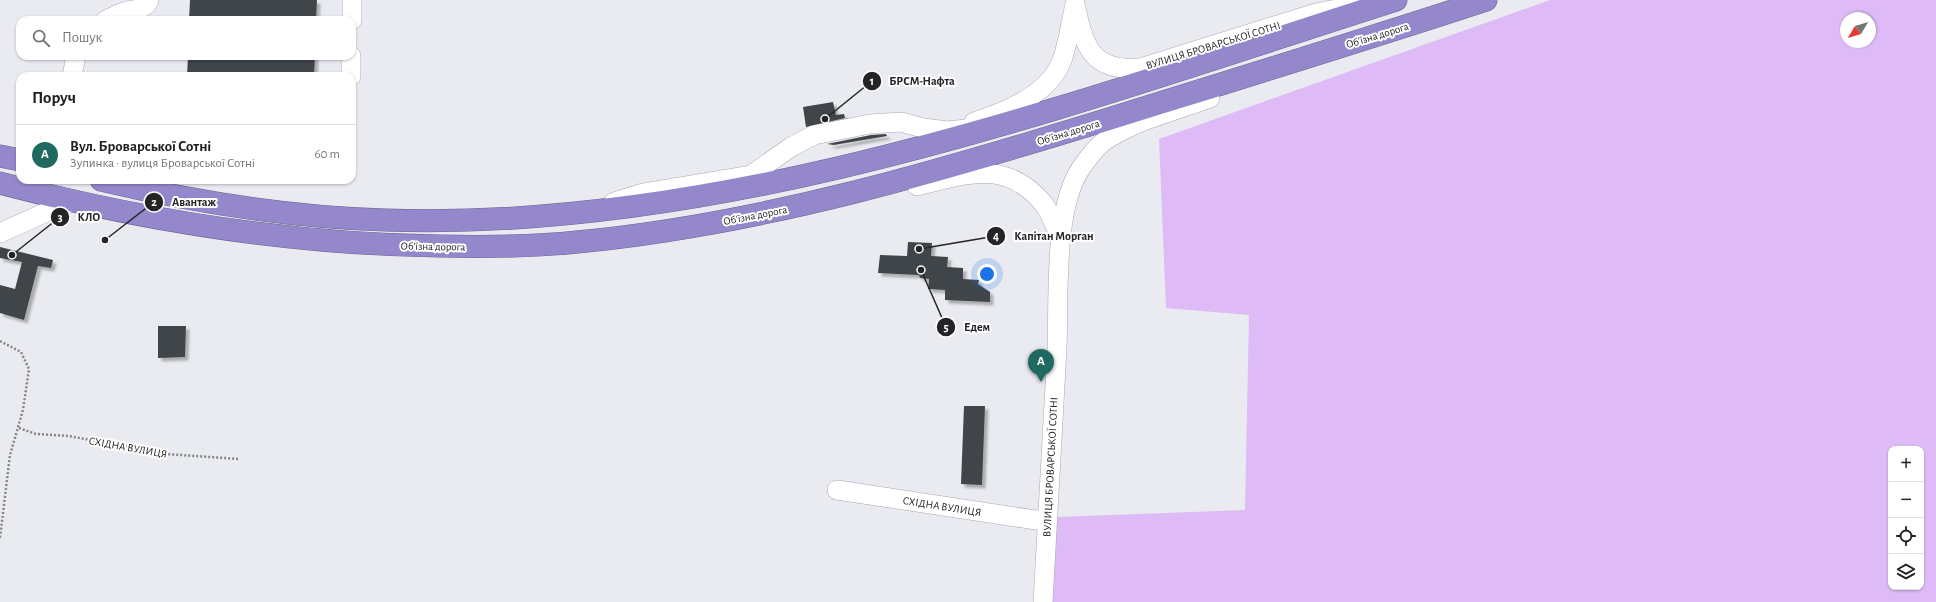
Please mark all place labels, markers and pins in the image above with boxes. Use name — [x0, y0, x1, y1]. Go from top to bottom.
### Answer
callout: БРСМ-Нафта — [862, 69, 963, 93]
callout: Авантаж — [144, 190, 224, 214]
callout: КЛО — [50, 205, 108, 229]
callout: Капітан Морган — [986, 224, 1101, 248]
callout: Едем — [936, 315, 998, 339]
pin: A — [1028, 349, 1054, 382]

